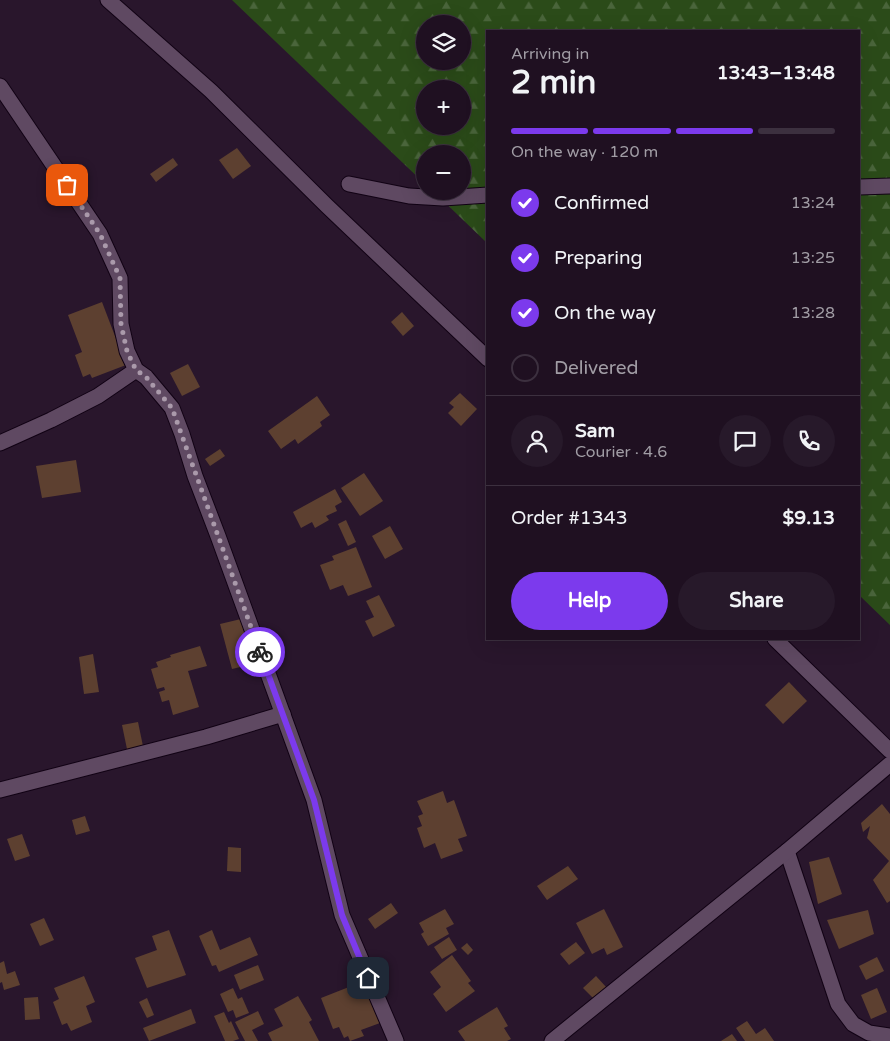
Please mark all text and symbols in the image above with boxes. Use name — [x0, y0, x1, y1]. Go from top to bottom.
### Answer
map controls — [416, 15, 471, 200]
button: layers — [416, 15, 471, 70]
text: Arriving in — [511, 44, 589, 64]
text: 13:43–13:48 — [717, 62, 835, 84]
text: 2 min — [511, 64, 596, 102]
button: + — [416, 80, 471, 135]
text: On the way · 120 m — [511, 142, 658, 162]
button: − — [416, 145, 471, 200]
pin — [46, 164, 88, 206]
icon: bag — [53, 171, 81, 199]
icon: check — [511, 189, 539, 217]
text: Confirmed — [554, 192, 649, 214]
text: 13:24 — [791, 193, 835, 213]
icon: check — [511, 244, 539, 272]
text: Preparing — [554, 247, 643, 269]
text: 13:25 — [791, 248, 835, 268]
icon: check — [511, 299, 539, 327]
text: On the way — [554, 302, 656, 324]
text: 13:28 — [791, 303, 835, 323]
text: Delivered — [554, 357, 639, 379]
button: person — [511, 415, 563, 467]
button: chat — [719, 415, 771, 467]
button: phone — [783, 415, 835, 467]
text: Sam — [575, 420, 615, 442]
text: Courier · 4.6 — [575, 442, 667, 462]
text: Order #1343 — [511, 507, 628, 529]
text: $9.13 — [783, 507, 835, 529]
button: Help — [511, 572, 668, 630]
button: Share — [678, 572, 835, 630]
courier — [235, 627, 285, 677]
icon: bike — [246, 638, 274, 666]
pin — [347, 957, 389, 999]
icon: home — [354, 964, 382, 992]

